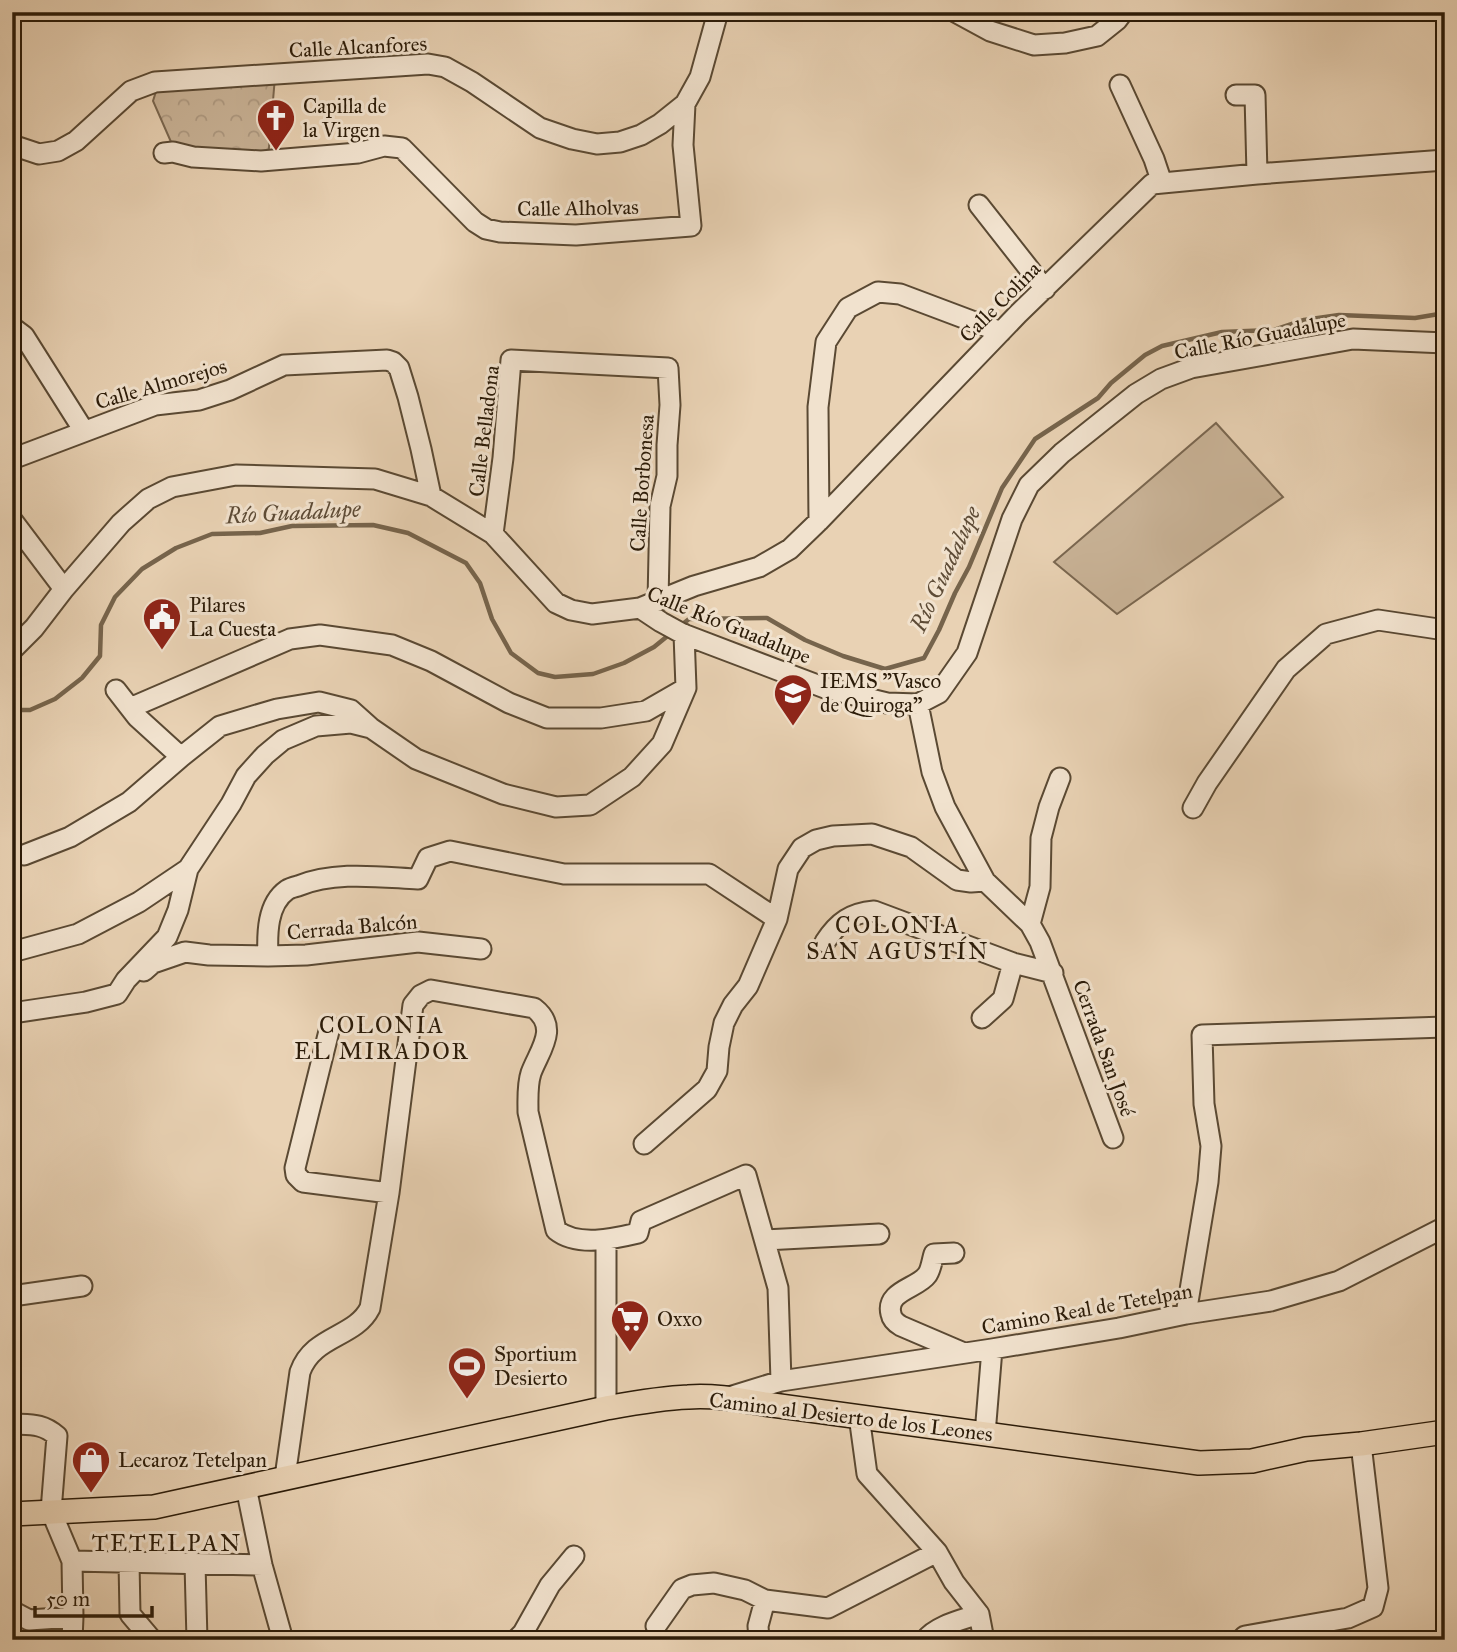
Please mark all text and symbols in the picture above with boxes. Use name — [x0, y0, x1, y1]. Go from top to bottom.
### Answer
street label: Calle Alcanfores — [288, 30, 428, 64]
place label: Capilla de la Virgen — [303, 93, 387, 143]
church icon: Capilla de la Virgen — [255, 97, 297, 152]
street label: Calle Alholvas — [517, 194, 639, 222]
street label: Calle Colina — [954, 256, 1046, 348]
street label: Calle Río Guadalupe — [1172, 307, 1348, 365]
street label: Calle Almorejos — [92, 353, 230, 415]
street label: Calle Belladona — [463, 364, 505, 498]
street label: Calle Borbonesa — [624, 413, 660, 553]
water label: Río Guadalupe — [224, 494, 362, 531]
water label: Río Guadalupe — [903, 501, 987, 637]
street label: Calle Río Guadalupe — [643, 580, 815, 670]
place label: Pilares La Cuesta — [189, 592, 276, 642]
public building icon: Pilares La Cuesta — [141, 596, 183, 651]
place label: IEMS "Vasco de Quiroga" — [820, 668, 941, 718]
school or university icon: IEMS "Vasco de Quiroga" — [772, 672, 814, 727]
street label: Cerrada Balcón — [286, 908, 418, 946]
district label: COLONIA SAN AGUSTÍN — [806, 911, 990, 965]
street label: Cerrada San José — [1067, 976, 1141, 1120]
district label: COLONIA EL MIRADOR — [294, 1011, 470, 1065]
street label: Camino Real de Tetelpan — [980, 1278, 1194, 1340]
supermarket icon: Oxxo — [609, 1298, 651, 1353]
place label: Oxxo — [657, 1306, 702, 1332]
place label: Sportium Desierto — [494, 1341, 577, 1391]
sports icon: Sportium Desierto — [446, 1345, 488, 1400]
street label: Camino al Desierto de los Leones — [708, 1387, 994, 1447]
shop icon: Lecaroz Tetelpan — [70, 1439, 112, 1494]
place label: Lecaroz Tetelpan — [118, 1447, 267, 1473]
district label: TETELPAN — [92, 1528, 242, 1558]
scale bar — [35, 1575, 152, 1619]
text: 50 m — [46, 1586, 91, 1612]

